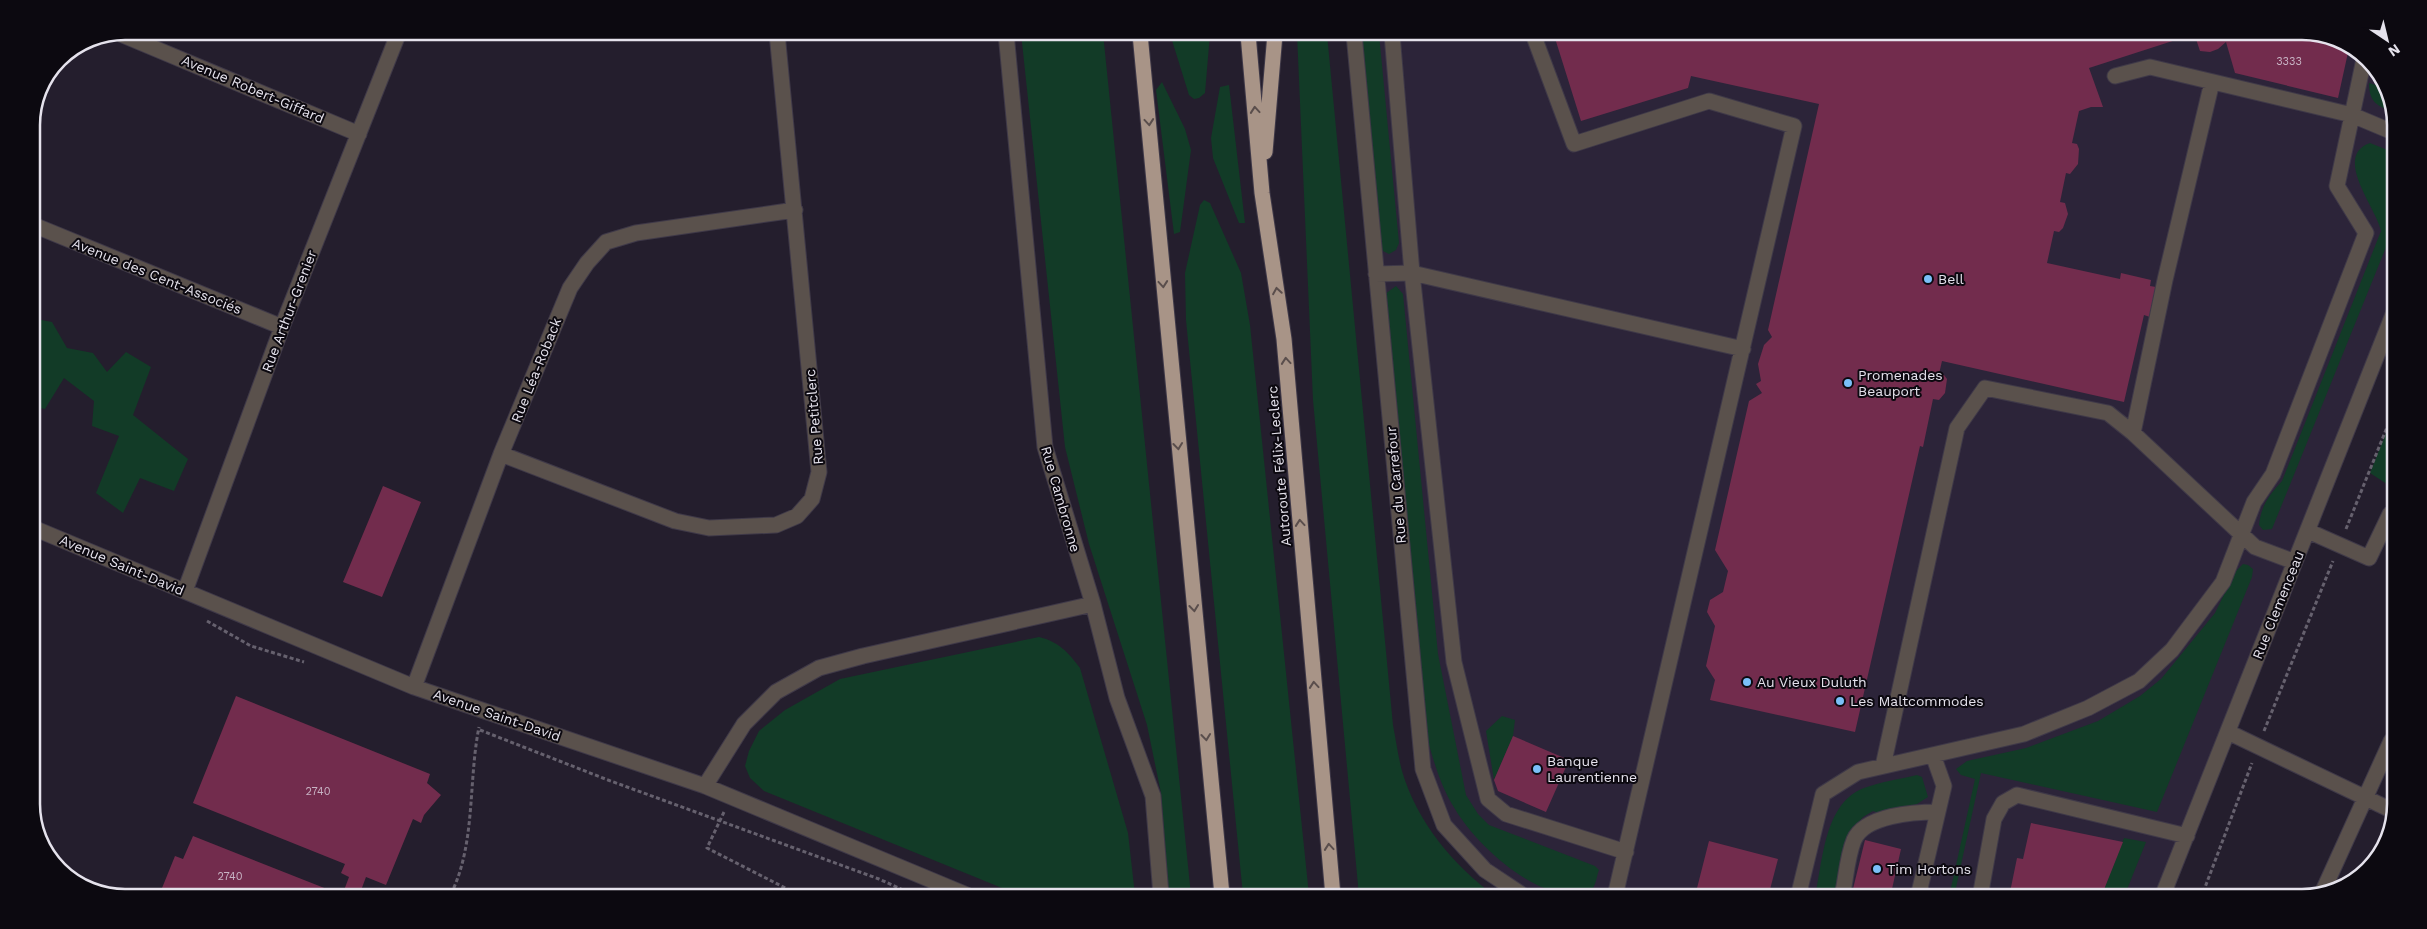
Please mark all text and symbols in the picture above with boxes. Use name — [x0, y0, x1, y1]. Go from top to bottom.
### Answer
north arrow — [2362, 15, 2412, 65]
text: N — [2386, 41, 2403, 60]
street label: Avenue Robert-Giffard — [179, 52, 327, 126]
house number: 3333 — [2276, 55, 2302, 68]
one-way arrow — [1249, 105, 1260, 113]
one-way arrow — [1143, 119, 1154, 127]
street label: Avenue des Cent-Associés — [70, 235, 244, 317]
street label: Rue Arthur-Grenier — [258, 247, 320, 374]
place label: Bell — [1938, 271, 1965, 287]
marker: Bell — [1922, 273, 1934, 285]
one-way arrow — [1157, 280, 1168, 288]
one-way arrow — [1272, 286, 1282, 295]
street label: Rue Léa-Roback — [508, 315, 564, 425]
one-way arrow — [1281, 357, 1292, 365]
place label: Promenades Beauport — [1858, 367, 1943, 399]
street label: Rue Petitclerc — [802, 368, 826, 465]
marker: Promenades Beauport — [1842, 377, 1854, 389]
street label: Autoroute Félix-Leclerc — [1264, 385, 1294, 547]
street label: Rue du Carrefour — [1383, 425, 1409, 544]
one-way arrow — [1172, 442, 1183, 450]
street label: Rue Cambronne — [1038, 444, 1084, 554]
one-way arrow — [1295, 519, 1306, 527]
street label: Avenue Saint-David — [57, 532, 187, 598]
street label: Rue Clemenceau — [2249, 549, 2307, 661]
one-way arrow — [1188, 604, 1199, 612]
place label: Au Vieux Duluth — [1757, 674, 1867, 690]
marker: Au Vieux Duluth — [1741, 676, 1753, 688]
one-way arrow — [1309, 681, 1320, 689]
street label: Avenue Saint-David — [431, 686, 563, 744]
place label: Les Maltcommodes — [1850, 693, 1984, 709]
marker: Les Maltcommodes — [1834, 695, 1846, 707]
one-way arrow — [1201, 734, 1212, 742]
place label: Banque Laurentienne — [1547, 753, 1637, 785]
marker: Banque Laurentienne — [1531, 763, 1543, 775]
house number: 2740 — [305, 785, 331, 798]
one-way arrow — [1323, 843, 1334, 851]
place label: Tim Hortons — [1887, 861, 1971, 877]
marker: Tim Hortons — [1871, 863, 1883, 875]
house number: 2740 — [217, 870, 243, 883]

